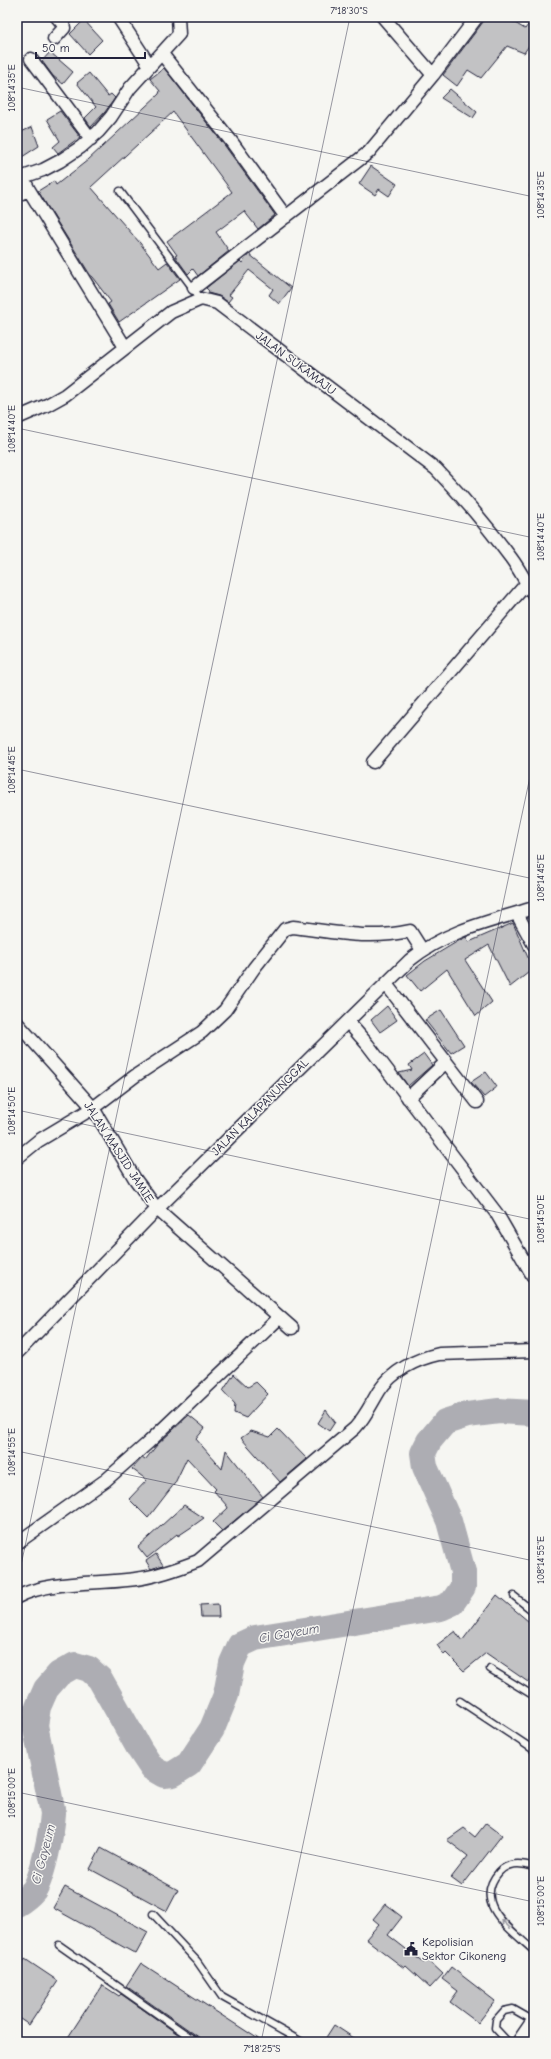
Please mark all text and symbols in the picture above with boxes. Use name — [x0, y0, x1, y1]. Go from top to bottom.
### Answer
text: 7°18'30"S — [330, 5, 368, 17]
scale bar — [36, 34, 145, 60]
text: 50 m — [42, 41, 70, 55]
text: 108°14'35"E — [6, 64, 18, 112]
text: 108°14'35"E — [535, 171, 547, 219]
street label: JALAN SUKAMAJU — [253, 328, 339, 398]
text: 108°14'40"E — [6, 405, 18, 453]
text: 108°14'40"E — [535, 513, 547, 561]
text: 108°14'45"E — [6, 746, 18, 794]
text: 108°14'45"E — [535, 854, 547, 902]
street label: JALAN KALAPANUNGGAL — [209, 1056, 311, 1158]
text: 108°14'50"E — [6, 1087, 18, 1135]
street label: JALAN MASJID JAMIE — [81, 1099, 157, 1205]
text: 108°14'50"E — [535, 1195, 547, 1243]
text: 108°14'55"E — [6, 1428, 18, 1476]
text: 108°14'55"E — [535, 1536, 547, 1584]
water label: Ci Gayeum — [258, 1620, 321, 1646]
text: 108°15'00"E — [6, 1768, 18, 1818]
water label: Ci Gayeum — [28, 1822, 58, 1885]
text: 108°15'00"E — [535, 1876, 547, 1926]
one-way arrow — [501, 1919, 511, 1929]
place label: Kepolisian Sektor Cikoneng — [422, 1935, 506, 1963]
public building icon: Kepolisian Sektor Cikoneng — [403, 1941, 419, 1957]
text: 7°18'25"S — [243, 2043, 281, 2055]

